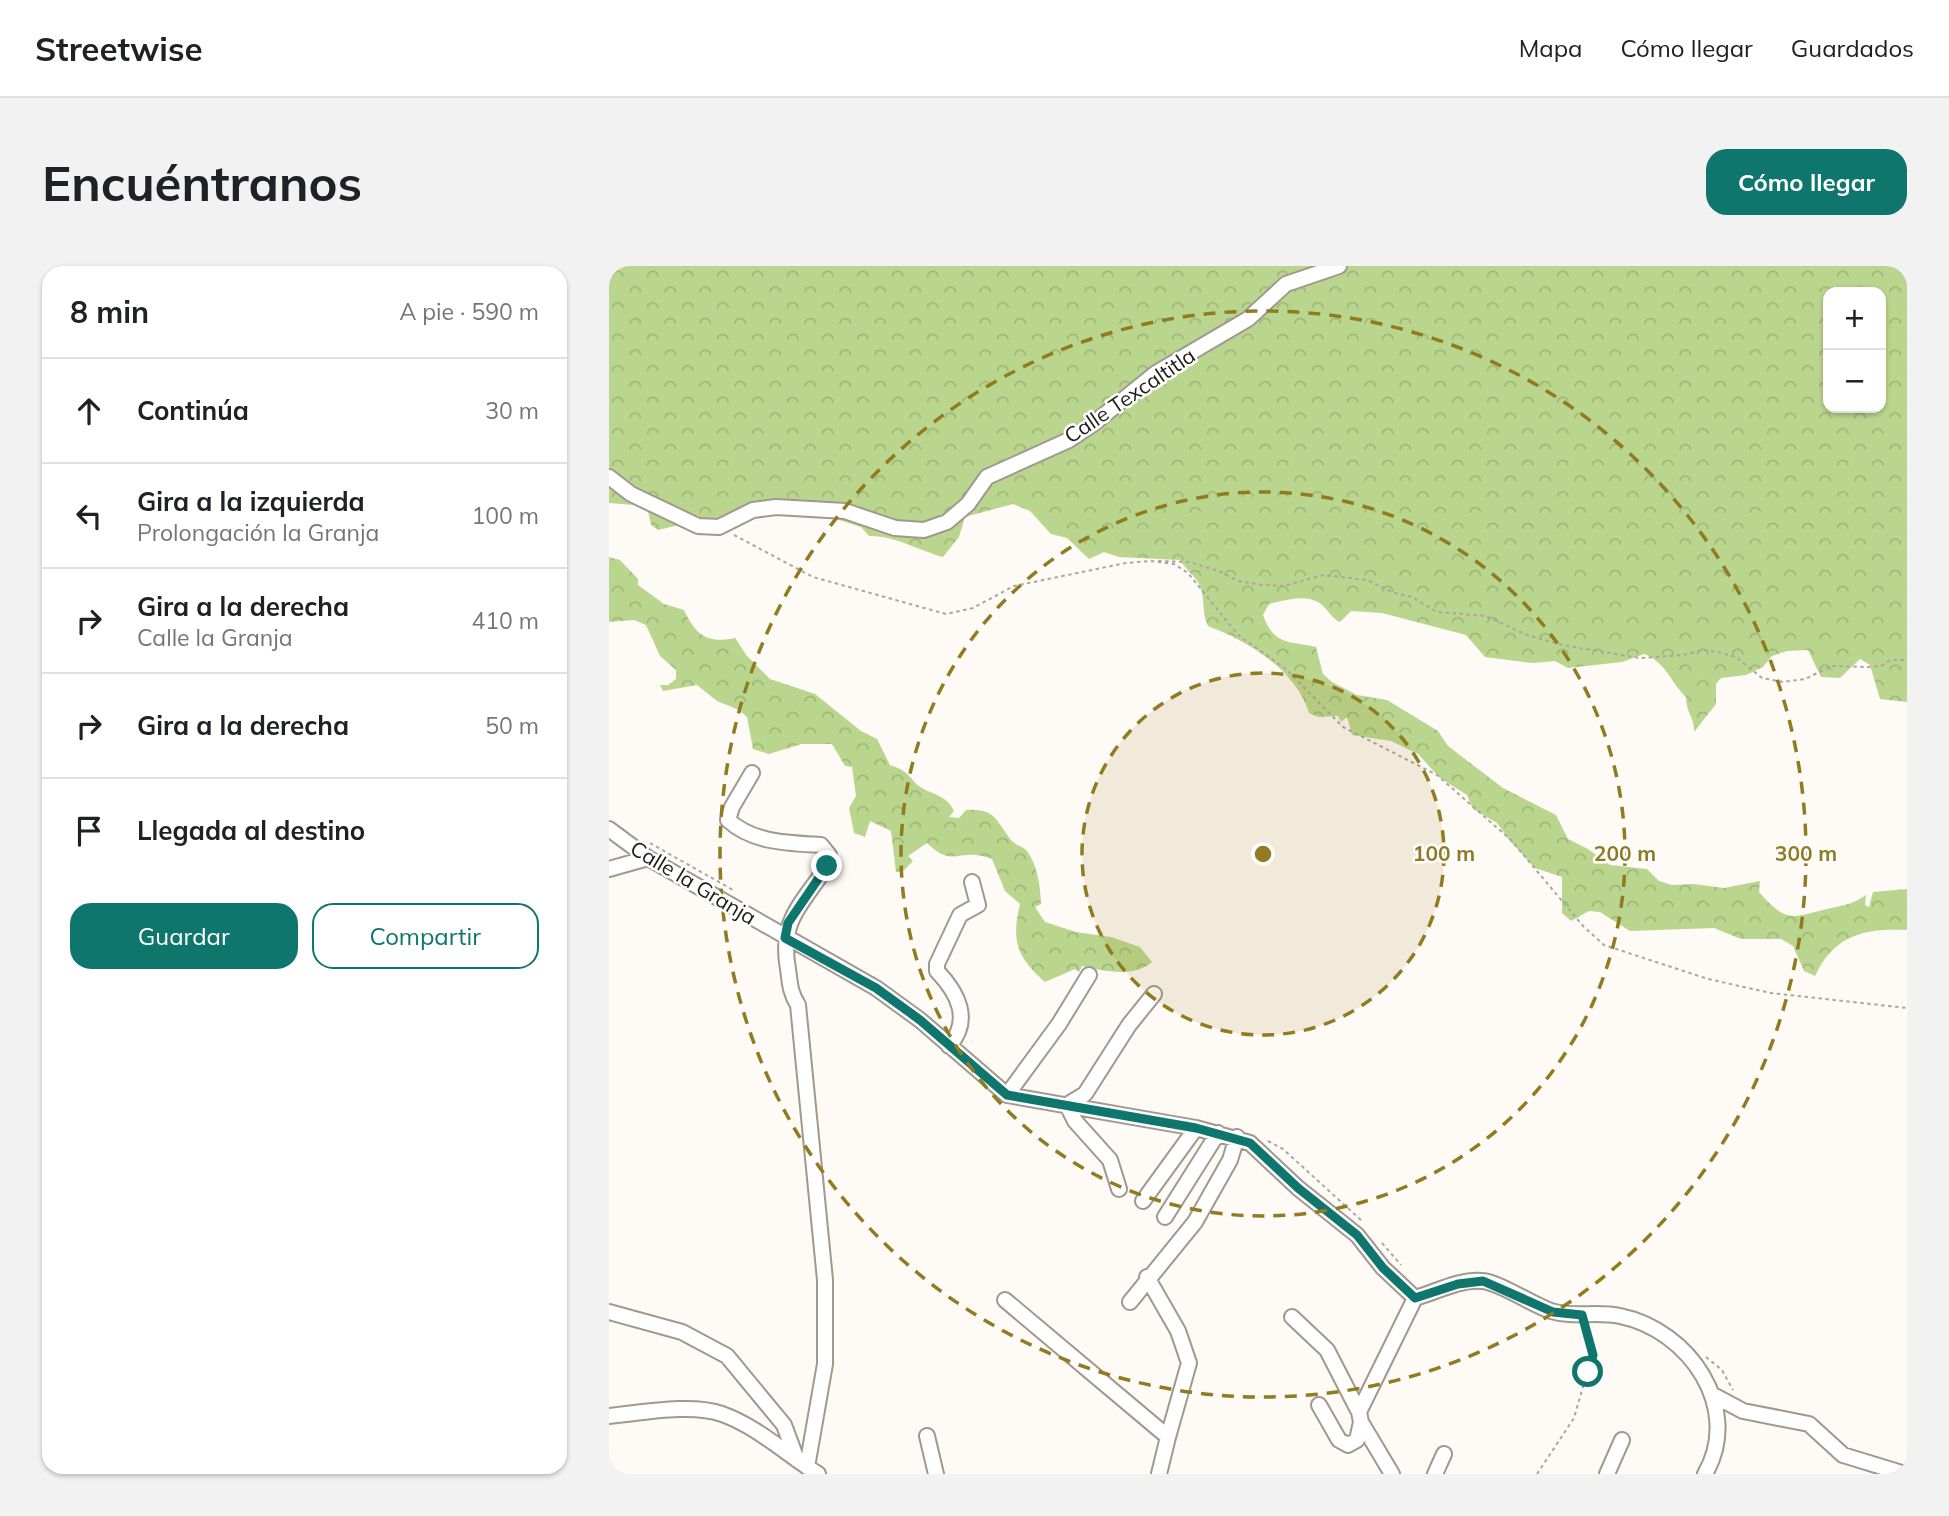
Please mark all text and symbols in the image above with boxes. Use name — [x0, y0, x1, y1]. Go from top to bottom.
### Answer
text: Streetwise — [35, 28, 203, 69]
text: Mapa — [1519, 33, 1582, 63]
text: Cómo llegar — [1620, 33, 1753, 63]
text: Guardados — [1791, 33, 1914, 63]
button: Cómo llegar — [1706, 149, 1907, 215]
text: Encuéntranos — [42, 152, 362, 213]
map controls — [1823, 287, 1886, 413]
button: + — [1823, 287, 1886, 350]
text: 8 min — [70, 293, 149, 331]
text: A pie · 590 m — [399, 297, 539, 326]
street label: Calle Texcaltitla — [1059, 342, 1200, 448]
button: − — [1823, 350, 1886, 413]
icon: ahead — [70, 392, 108, 430]
text: Continúa — [137, 394, 249, 427]
text: 30 m — [485, 396, 539, 425]
text: Gira a la izquierda — [137, 485, 365, 518]
icon: left — [70, 497, 108, 535]
text: 100 m — [471, 501, 539, 530]
text: Prolongación la Granja — [137, 518, 379, 547]
text: Gira a la derecha — [137, 590, 349, 623]
icon: right — [70, 602, 108, 640]
text: 410 m — [471, 606, 539, 635]
text: Calle la Granja — [137, 623, 293, 652]
icon: right — [70, 707, 108, 745]
text: Gira a la derecha — [137, 709, 349, 742]
text: 50 m — [485, 711, 539, 740]
icon: arrive — [70, 812, 108, 850]
text: Llegada al destino — [137, 814, 365, 847]
street label: Calle la Granja — [626, 834, 761, 930]
text: 100 m — [1413, 840, 1475, 866]
text: 200 m — [1594, 840, 1656, 866]
text: 300 m — [1775, 840, 1837, 866]
centre of rings — [1251, 842, 1275, 866]
route end — [811, 850, 842, 881]
button: Guardar — [70, 903, 298, 969]
button: Compartir — [312, 903, 539, 969]
route start — [1572, 1356, 1603, 1387]

